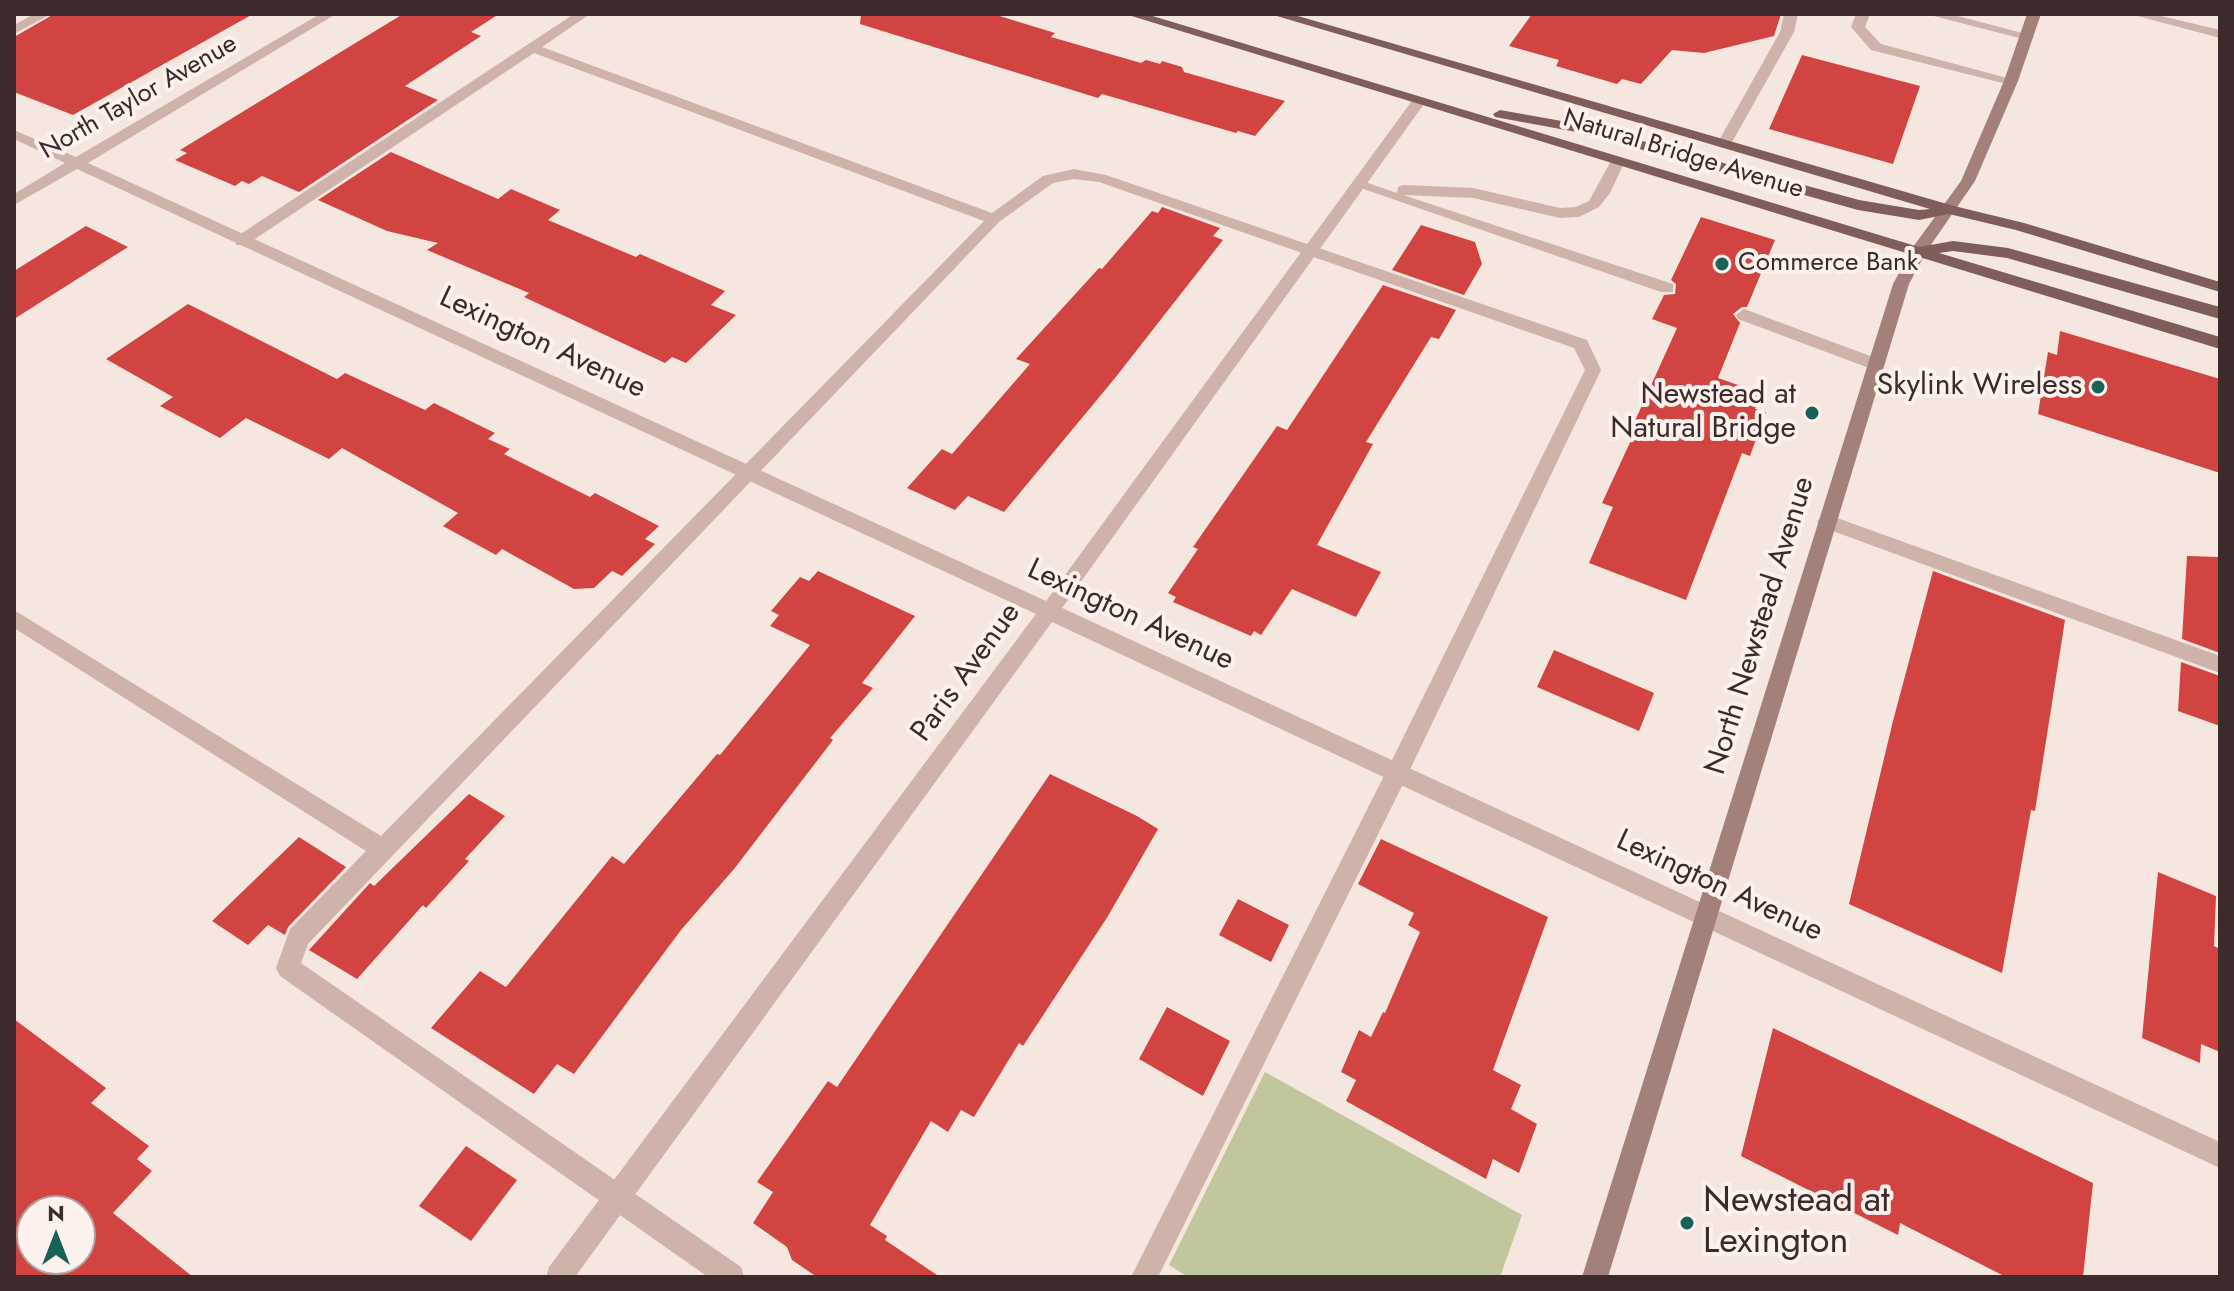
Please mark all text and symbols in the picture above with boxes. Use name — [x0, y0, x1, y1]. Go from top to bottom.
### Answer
street label: North Taylor Avenue — [35, 29, 243, 167]
street label: Natural Bridge Avenue — [1559, 104, 1807, 206]
place label: Commerce Bank — [1738, 248, 1918, 280]
marker: Commerce Bank — [1713, 255, 1731, 273]
street label: Lexington Avenue — [433, 280, 651, 408]
place label: Skylink Wireless — [1877, 369, 2082, 405]
place label: Newstead at Natural Bridge — [1610, 378, 1796, 448]
marker: Skylink Wireless — [2089, 378, 2107, 396]
marker: Newstead at Natural Bridge — [1803, 404, 1821, 422]
street label: North Newstead Avenue — [1699, 473, 1823, 779]
street label: Lexington Avenue — [1021, 552, 1239, 680]
street label: Paris Avenue — [905, 597, 1029, 749]
street label: Lexington Avenue — [1610, 823, 1828, 951]
place label: Newstead at Lexington — [1703, 1180, 1890, 1265]
north arrow — [16, 1195, 96, 1275]
text: N — [47, 1197, 65, 1229]
marker: Newstead at Lexington — [1678, 1214, 1696, 1232]

